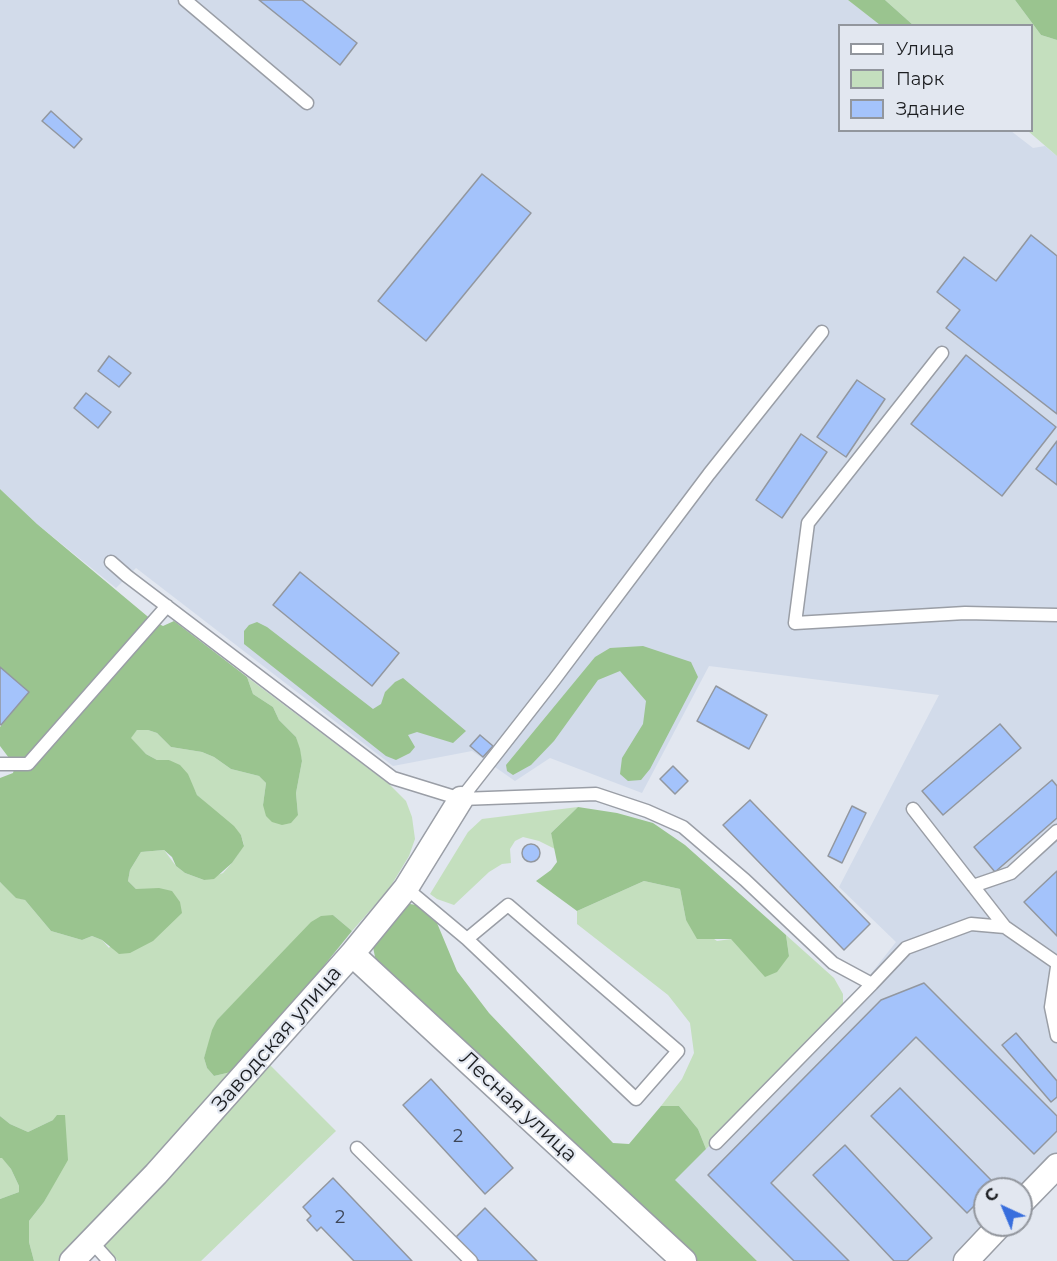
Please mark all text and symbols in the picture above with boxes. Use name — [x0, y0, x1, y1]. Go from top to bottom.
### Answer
legend — [838, 24, 1033, 132]
text: Улица — [896, 38, 954, 60]
text: Парк — [896, 68, 944, 90]
text: Здание — [896, 98, 965, 120]
street label: Заводская улица — [207, 961, 347, 1117]
street label: Лесная улица — [454, 1046, 582, 1168]
house number: 2 — [453, 1126, 463, 1148]
north arrow — [973, 1177, 1033, 1237]
text: С — [981, 1184, 1002, 1206]
house number: 2 — [335, 1207, 345, 1229]

